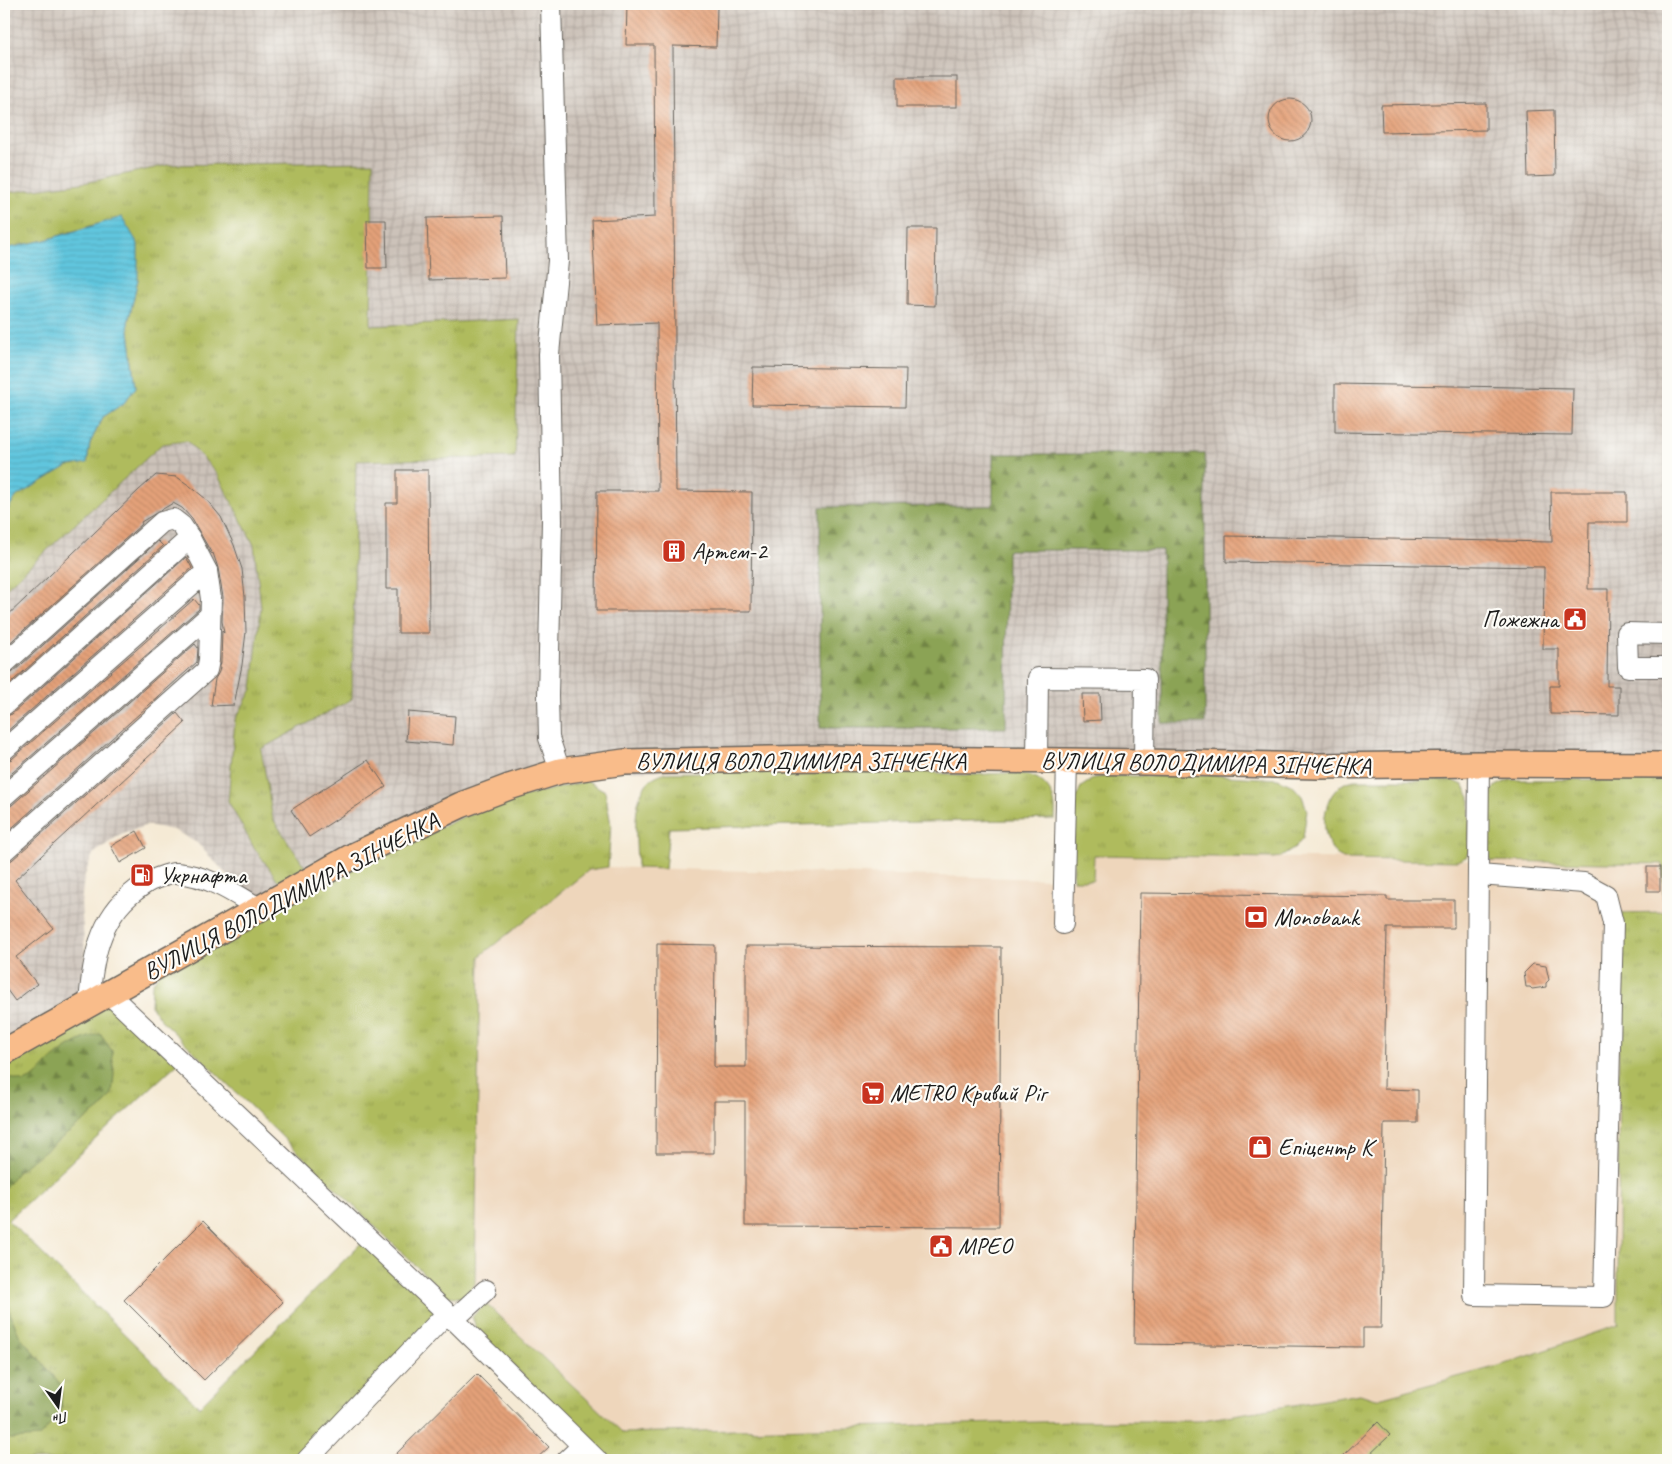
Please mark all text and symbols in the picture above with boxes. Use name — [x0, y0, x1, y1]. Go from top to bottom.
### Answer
place label: Артем-2 — [692, 536, 769, 566]
building icon: Артем-2 — [661, 538, 687, 564]
place label: Пожежна — [1482, 604, 1560, 634]
public building icon: Пожежна — [1562, 606, 1588, 632]
street label: ВУЛИЦЯ ВОЛОДИМИРА ЗІНЧЕНКА — [1041, 745, 1372, 781]
street label: ВУЛИЦЯ ВОЛОДИМИРА ЗІНЧЕНКА — [636, 746, 967, 776]
street label: ВУЛИЦЯ ВОЛОДИМИРА ЗІНЧЕНКА — [138, 805, 445, 987]
place label: Укрнафта — [160, 860, 248, 890]
fuel station icon: Укрнафта — [129, 862, 155, 888]
place label: Monobank — [1274, 902, 1361, 932]
bank icon: Monobank — [1243, 904, 1269, 930]
place label: METRO Кривий Ріг — [890, 1078, 1049, 1108]
supermarket icon: METRO Кривий Ріг — [860, 1080, 886, 1106]
place label: Епіцентр К — [1278, 1132, 1378, 1162]
shop icon: Епіцентр К — [1247, 1134, 1273, 1160]
place label: МРЕО — [958, 1231, 1014, 1261]
public building icon: МРЕО — [928, 1233, 954, 1259]
north arrow — [32, 1382, 82, 1432]
text: Пн — [51, 1408, 70, 1428]

